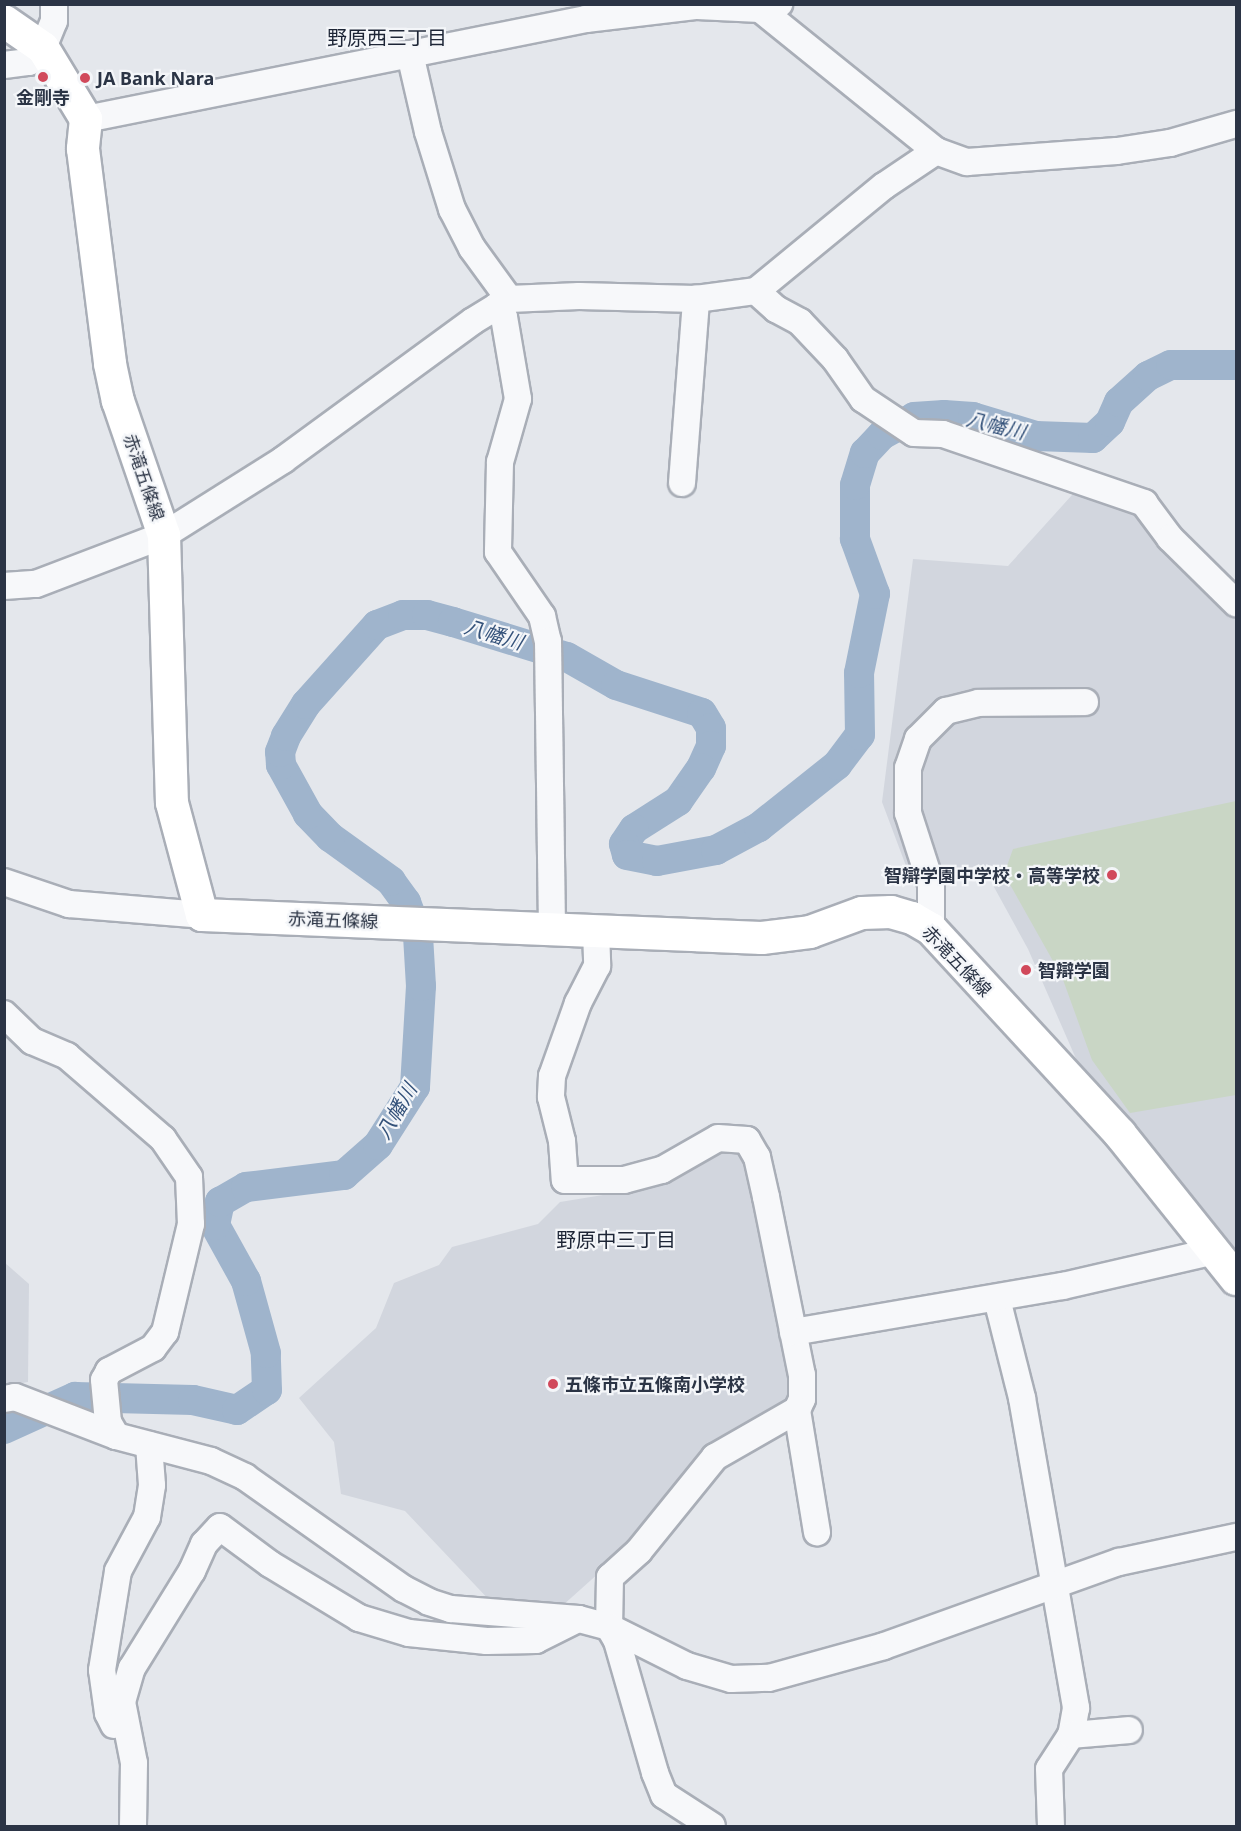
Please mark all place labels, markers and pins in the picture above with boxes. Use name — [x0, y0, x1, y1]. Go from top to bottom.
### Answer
place label: JA Bank Nara — [97, 67, 214, 89]
marker: 金剛寺 — [36, 70, 50, 84]
marker: JA Bank Nara — [78, 71, 92, 85]
place label: 金剛寺 — [16, 86, 70, 108]
place label: 智辯学園中学校・高等学校 — [884, 864, 1100, 886]
marker: 智辯学園中学校・高等学校 — [1105, 868, 1119, 882]
place label: 智辯学園 — [1038, 959, 1110, 981]
marker: 智辯学園 — [1019, 963, 1033, 977]
place label: 五條市立五條南小学校 — [565, 1373, 745, 1395]
marker: 五條市立五條南小学校 — [546, 1377, 560, 1391]

